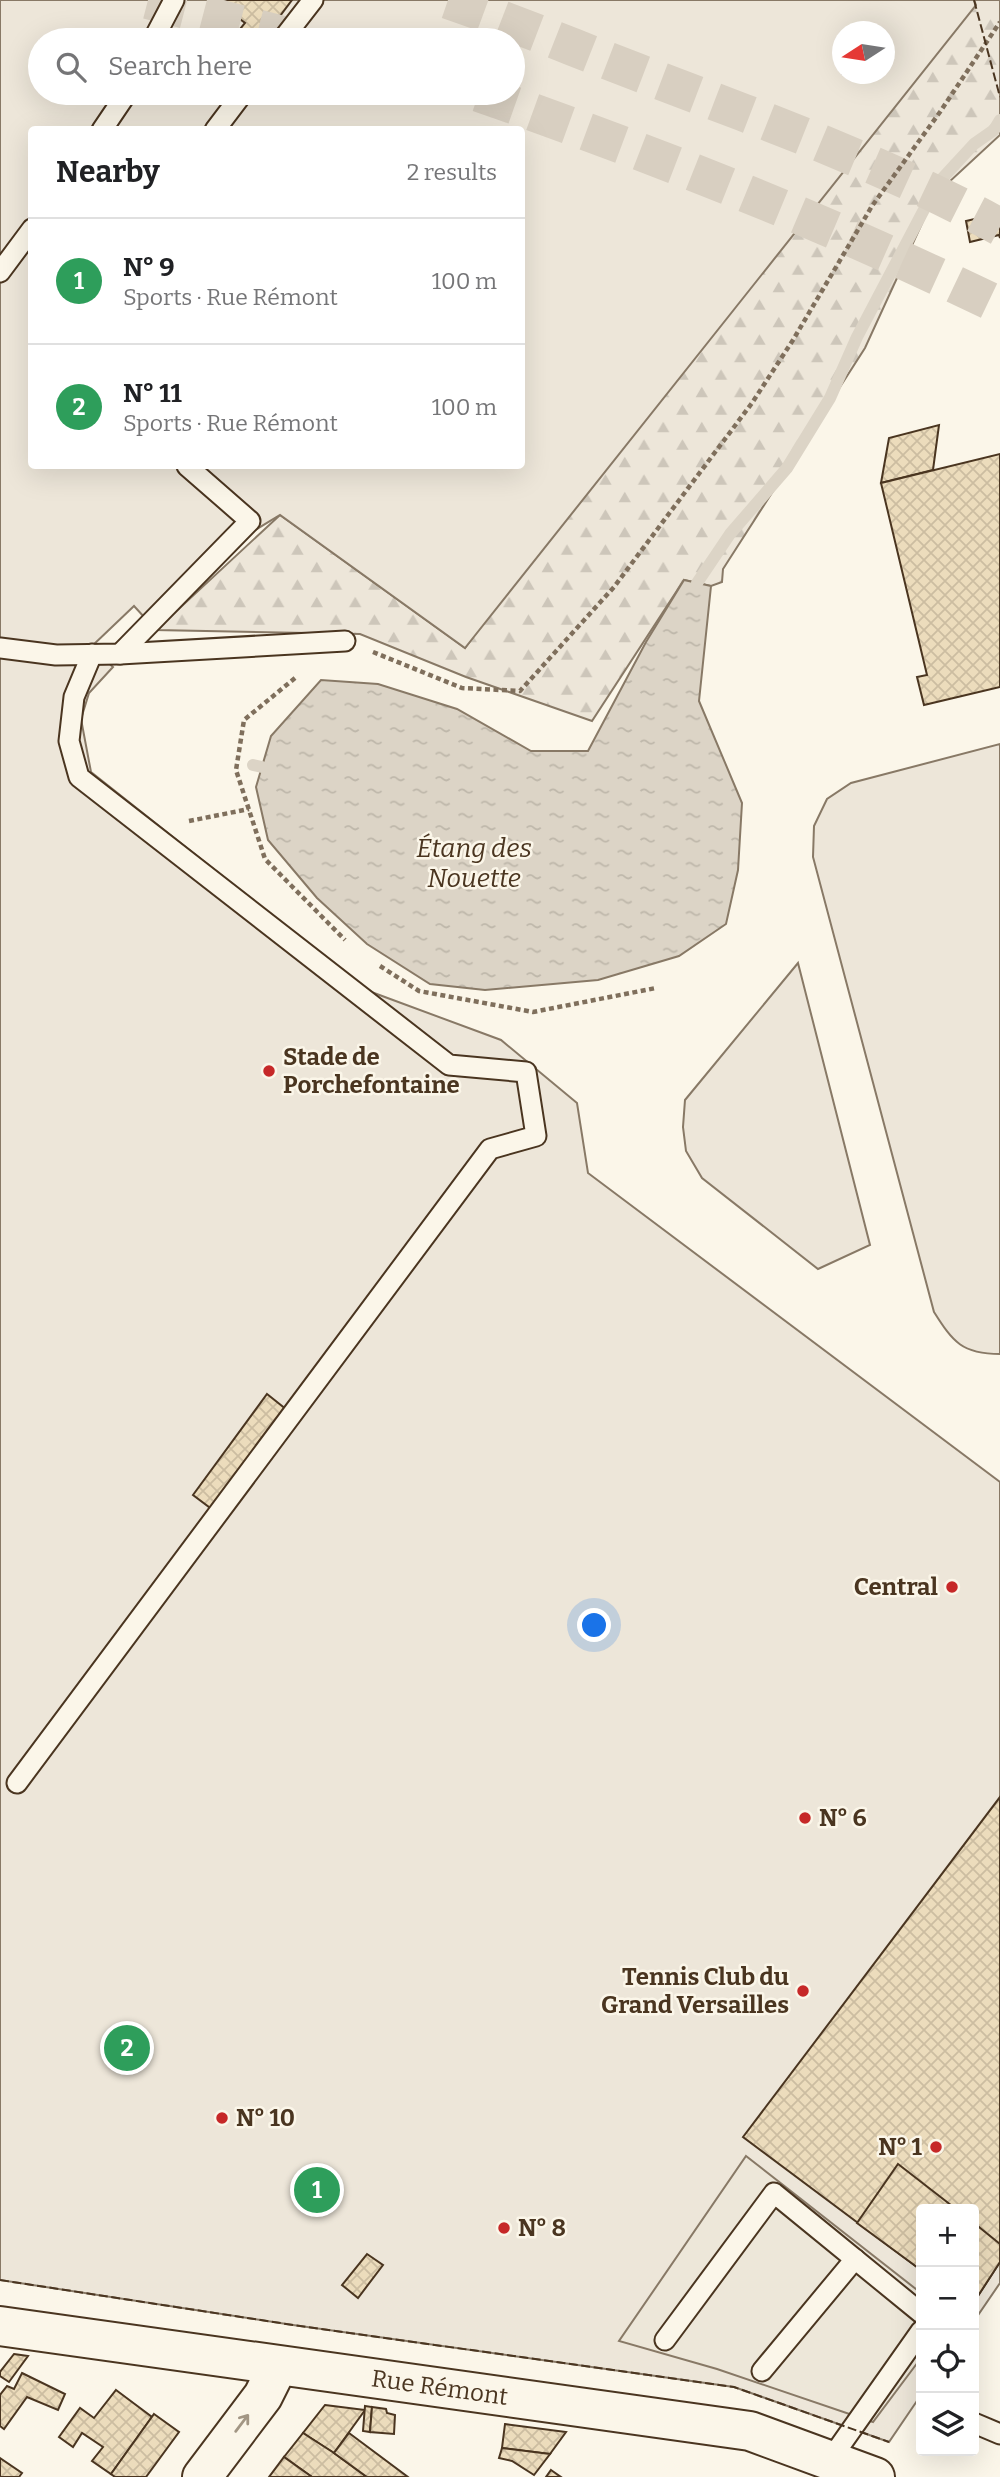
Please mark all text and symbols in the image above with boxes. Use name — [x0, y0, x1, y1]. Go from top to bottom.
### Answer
north arrow — [832, 21, 895, 84]
search box — [28, 28, 525, 105]
icon: search — [52, 48, 90, 86]
text: Search here — [108, 51, 252, 82]
text: Nearby — [56, 154, 160, 190]
text: 2 results — [407, 158, 497, 186]
text: N° 9 — [123, 252, 175, 283]
text: 1 — [74, 267, 84, 295]
text: 100 m — [432, 267, 497, 295]
text: Sports · Rue Rémont — [123, 283, 338, 311]
text: N° 11 — [123, 378, 182, 409]
text: 2 — [73, 393, 85, 421]
text: 100 m — [432, 393, 497, 421]
text: Sports · Rue Rémont — [123, 409, 338, 437]
water label: Étang des Nouette — [416, 833, 532, 894]
place label: Stade de Porchefontaine — [283, 1043, 460, 1099]
marker: Stade de Porchefontaine — [261, 1063, 277, 1079]
place label: Central — [854, 1573, 939, 1601]
marker: Central — [944, 1579, 960, 1595]
your location — [577, 1608, 611, 1642]
place label: N° 6 — [819, 1804, 867, 1832]
marker: N° 6 — [797, 1810, 813, 1826]
place label: Tennis Club du Grand Versailles — [601, 1963, 789, 2019]
marker: Tennis Club du Grand Versailles — [795, 1983, 811, 1999]
pin: 2 — [104, 2022, 150, 2074]
place label: N° 10 — [236, 2104, 295, 2132]
marker: N° 10 — [214, 2110, 230, 2126]
place label: N° 1 — [878, 2133, 923, 2161]
marker: N° 1 — [928, 2139, 944, 2155]
pin: 1 — [294, 2164, 340, 2216]
map controls — [916, 2204, 979, 2456]
button: + — [916, 2204, 979, 2267]
place label: N° 8 — [518, 2214, 566, 2242]
marker: N° 8 — [496, 2220, 512, 2236]
button: − — [916, 2267, 979, 2330]
button: locate — [916, 2330, 979, 2393]
street label: Rue Rémont — [370, 2364, 510, 2411]
button: layers — [916, 2393, 979, 2456]
one-way arrow — [235, 2414, 250, 2433]

